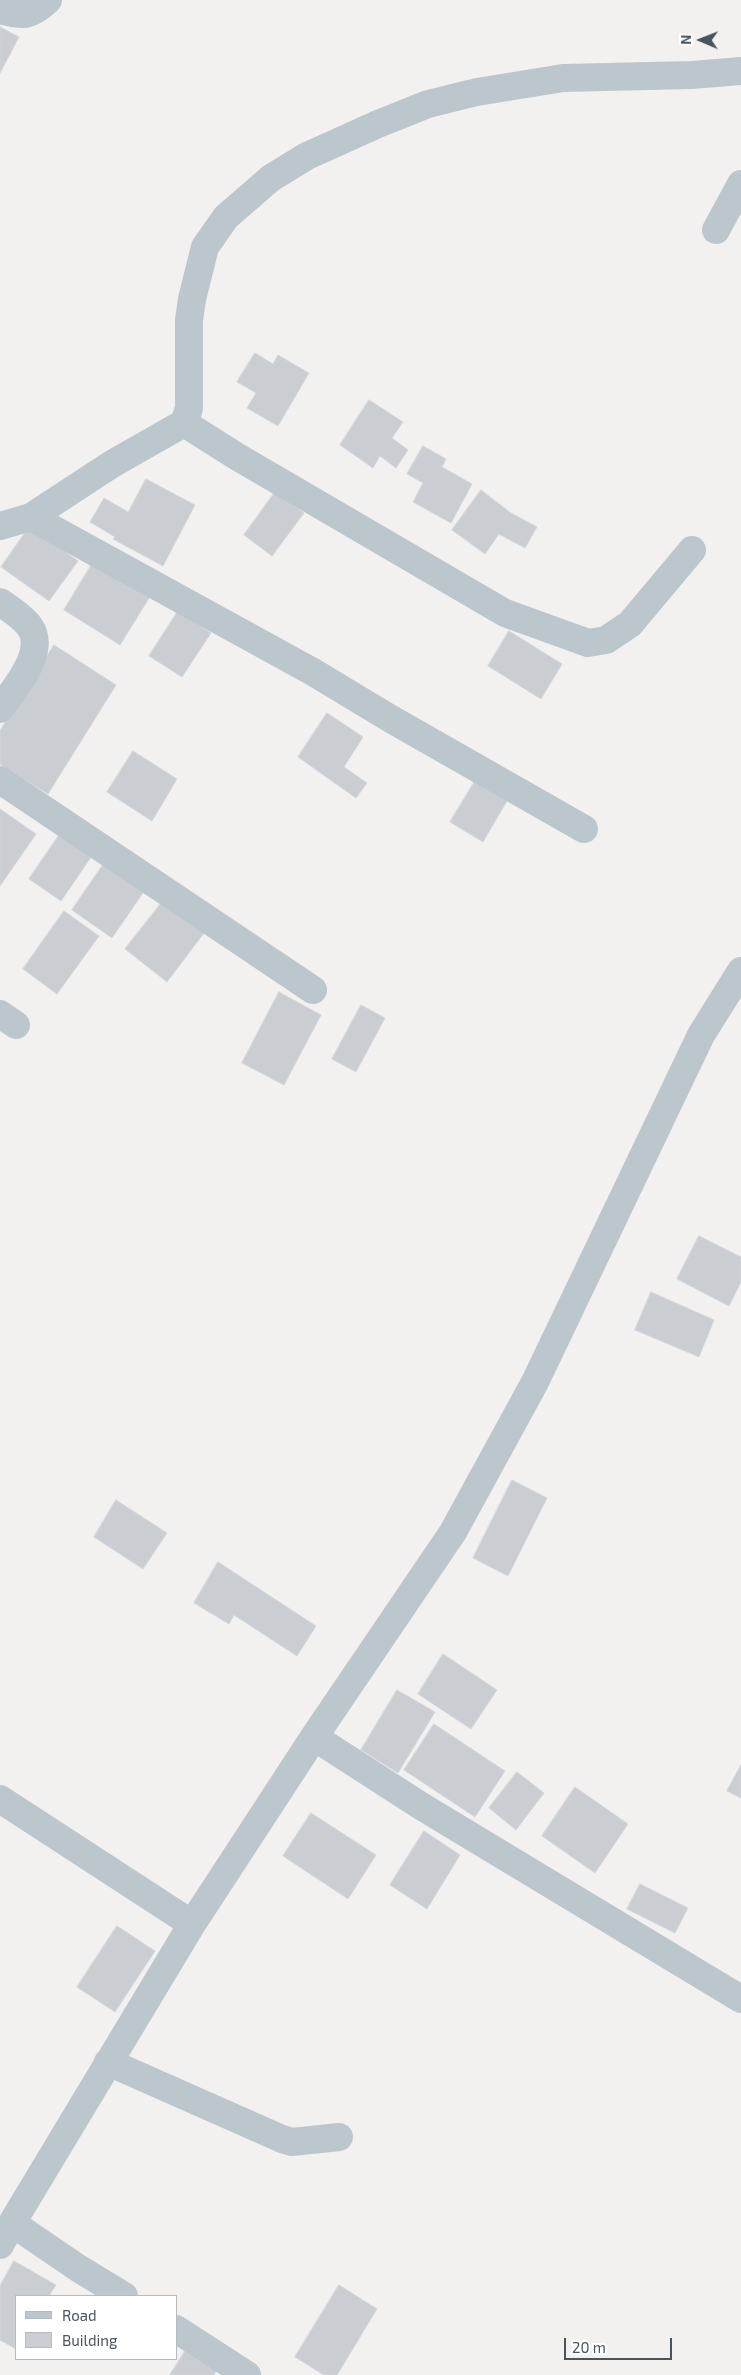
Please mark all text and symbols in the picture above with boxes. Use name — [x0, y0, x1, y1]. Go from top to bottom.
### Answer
north arrow — [676, 15, 726, 65]
text: N — [677, 35, 694, 45]
legend — [15, 2295, 178, 2360]
text: Road — [62, 2306, 97, 2324]
scale bar — [566, 2328, 674, 2360]
text: Building — [62, 2331, 117, 2349]
text: 20 m — [572, 2338, 606, 2356]

